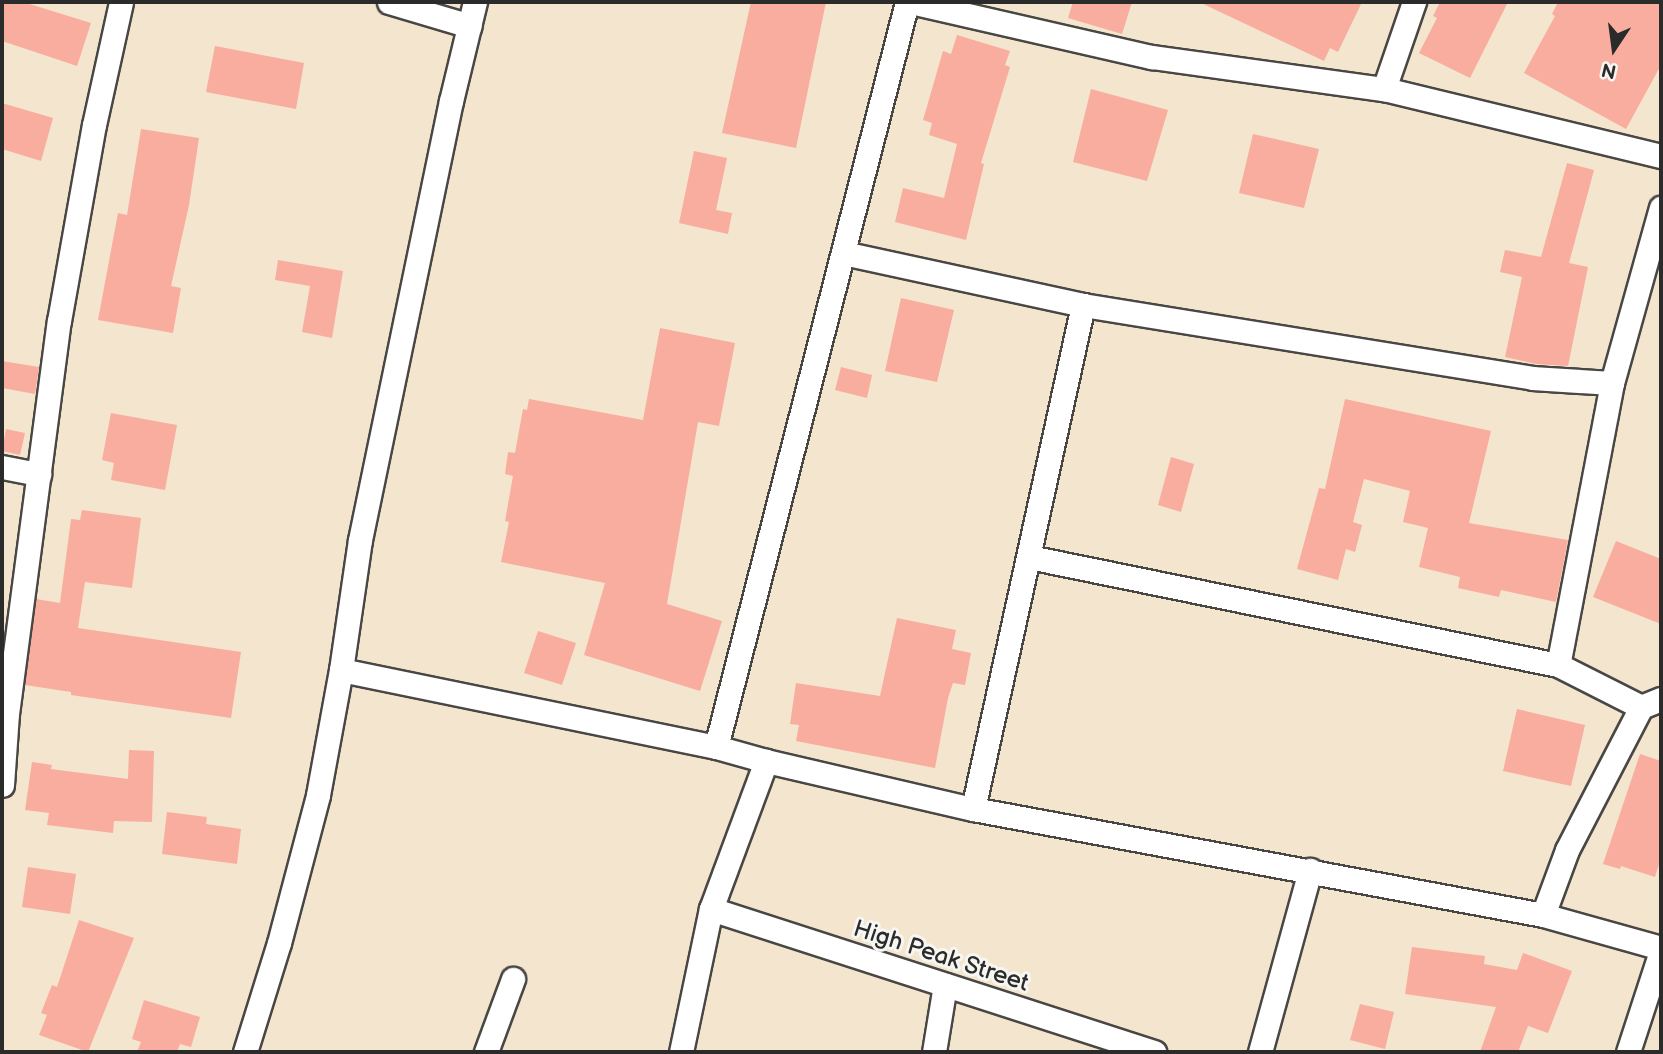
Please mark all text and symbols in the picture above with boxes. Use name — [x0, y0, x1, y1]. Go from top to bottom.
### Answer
north arrow — [1579, 14, 1649, 84]
text: N — [1600, 57, 1619, 83]
street label: High Peak Street — [850, 914, 1032, 998]

